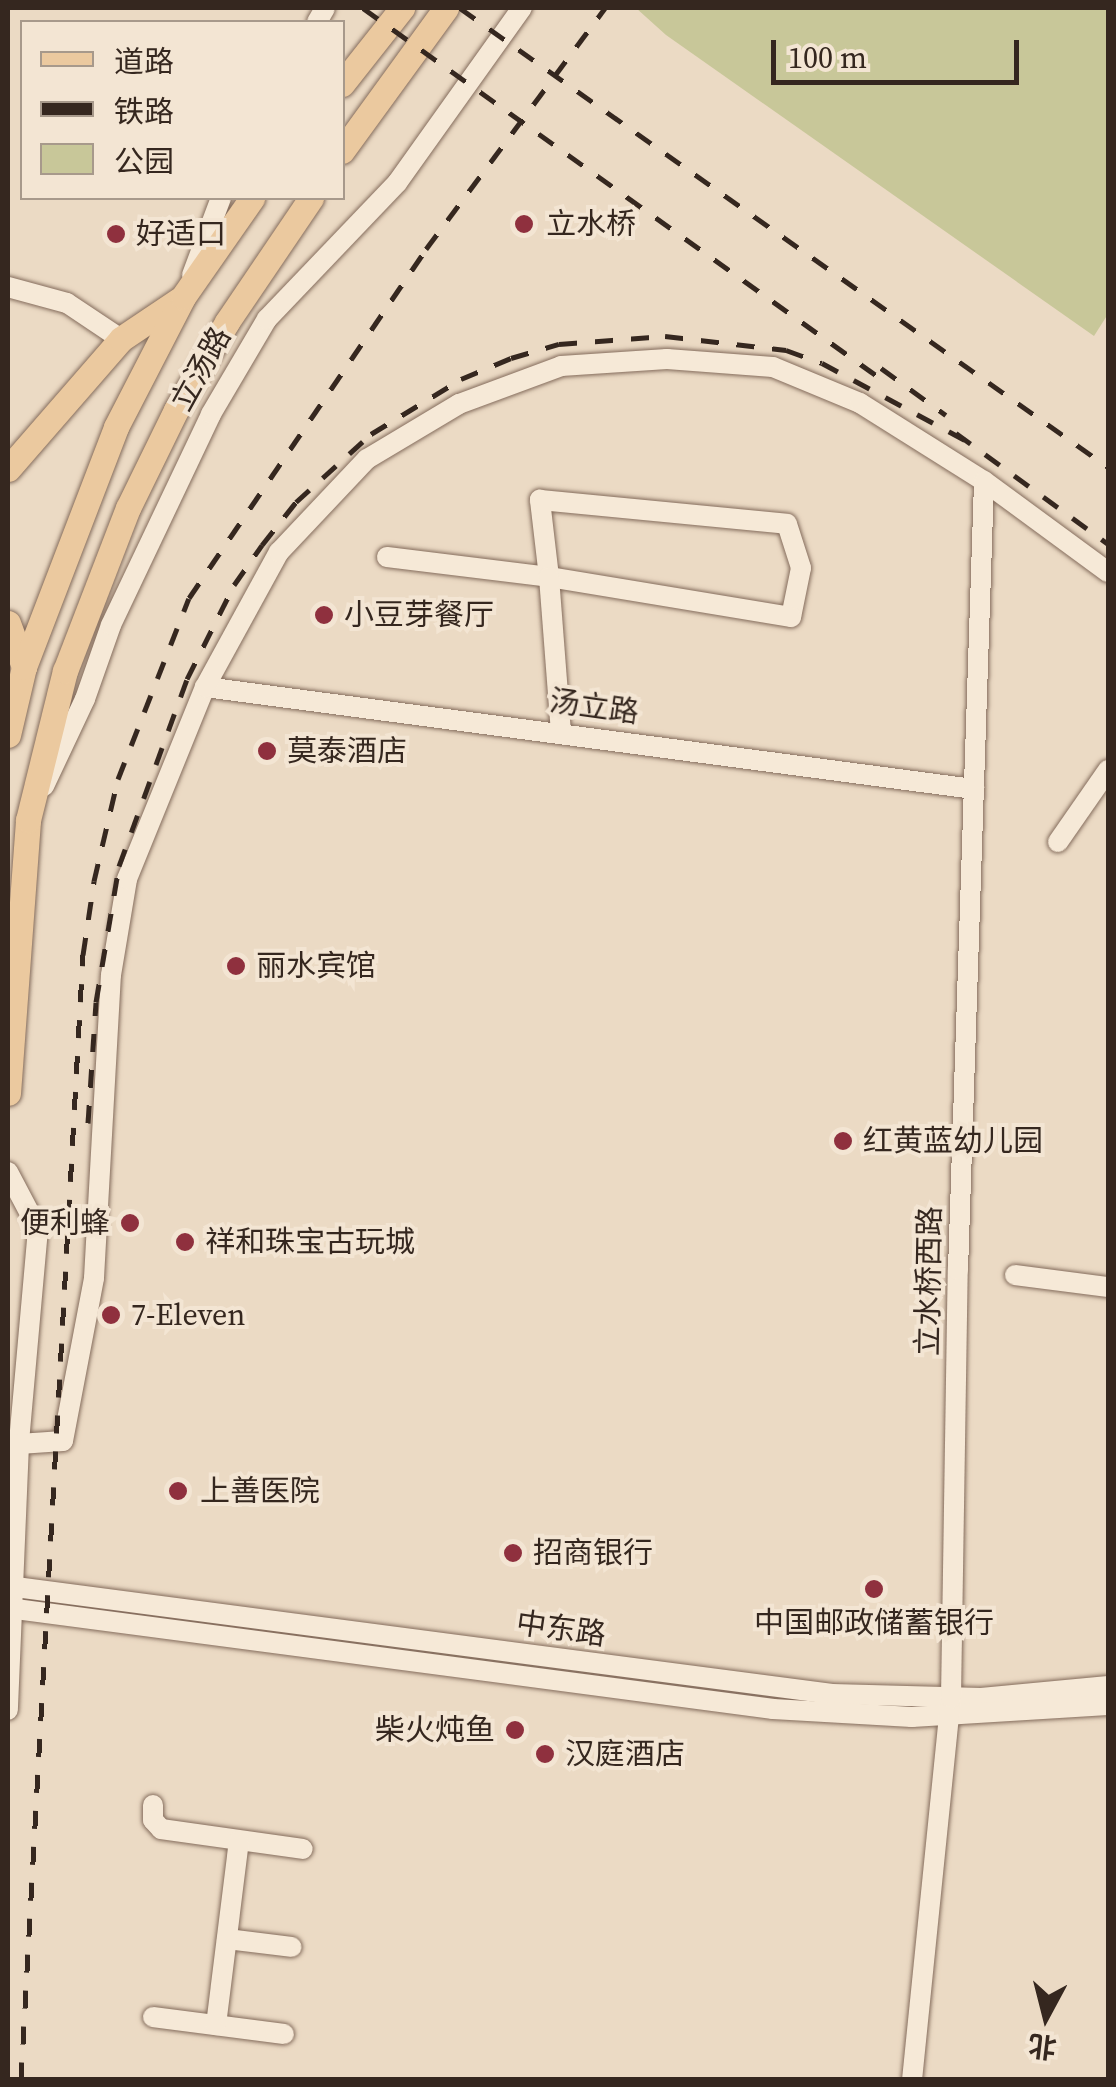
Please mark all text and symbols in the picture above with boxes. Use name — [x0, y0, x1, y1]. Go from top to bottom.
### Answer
legend — [20, 20, 345, 200]
scale bar — [776, 20, 1024, 82]
text: 100 m — [788, 37, 867, 78]
text: 道路 — [114, 41, 174, 82]
text: 铁路 — [114, 91, 174, 132]
text: 公园 — [114, 141, 174, 182]
place label: 立水桥 — [546, 206, 636, 242]
marker: 立水桥 — [511, 211, 537, 237]
place label: 好适口 — [136, 216, 226, 252]
marker: 好适口 — [105, 223, 127, 245]
street label: 立汤路 — [163, 321, 239, 417]
place label: 小豆芽餐厅 — [344, 597, 494, 633]
marker: 小豆芽餐厅 — [313, 604, 335, 626]
street label: 汤立路 — [547, 683, 641, 731]
place label: 莫泰酒店 — [287, 733, 407, 769]
marker: 莫泰酒店 — [256, 740, 278, 762]
place label: 丽水宾馆 — [256, 948, 376, 984]
marker: 丽水宾馆 — [225, 955, 247, 977]
place label: 红黄蓝幼儿园 — [863, 1123, 1043, 1159]
marker: 红黄蓝幼儿园 — [832, 1130, 854, 1152]
place label: 便利蜂 — [20, 1205, 110, 1241]
street label: 立水桥西路 — [910, 1206, 948, 1356]
marker: 便利蜂 — [119, 1212, 141, 1234]
place label: 祥和珠宝古玩城 — [205, 1224, 415, 1260]
marker: 祥和珠宝古玩城 — [174, 1231, 196, 1253]
place label: 7-Eleven — [131, 1297, 245, 1333]
marker: 7-Eleven — [100, 1304, 122, 1326]
place label: 上善医院 — [200, 1473, 320, 1509]
marker: 上善医院 — [165, 1478, 191, 1504]
place label: 招商银行 — [533, 1535, 653, 1571]
marker: 招商银行 — [502, 1542, 524, 1564]
marker: 中国邮政储蓄银行 — [863, 1578, 885, 1600]
street label: 中东路 — [514, 1605, 608, 1653]
place label: 中国邮政储蓄银行 — [754, 1605, 994, 1641]
place label: 柴火炖鱼 — [375, 1712, 495, 1748]
marker: 柴火炖鱼 — [504, 1719, 526, 1741]
place label: 汉庭酒店 — [565, 1736, 685, 1772]
marker: 汉庭酒店 — [534, 1743, 556, 1765]
north arrow — [996, 1967, 1096, 2067]
text: 北 — [1026, 2026, 1059, 2067]

